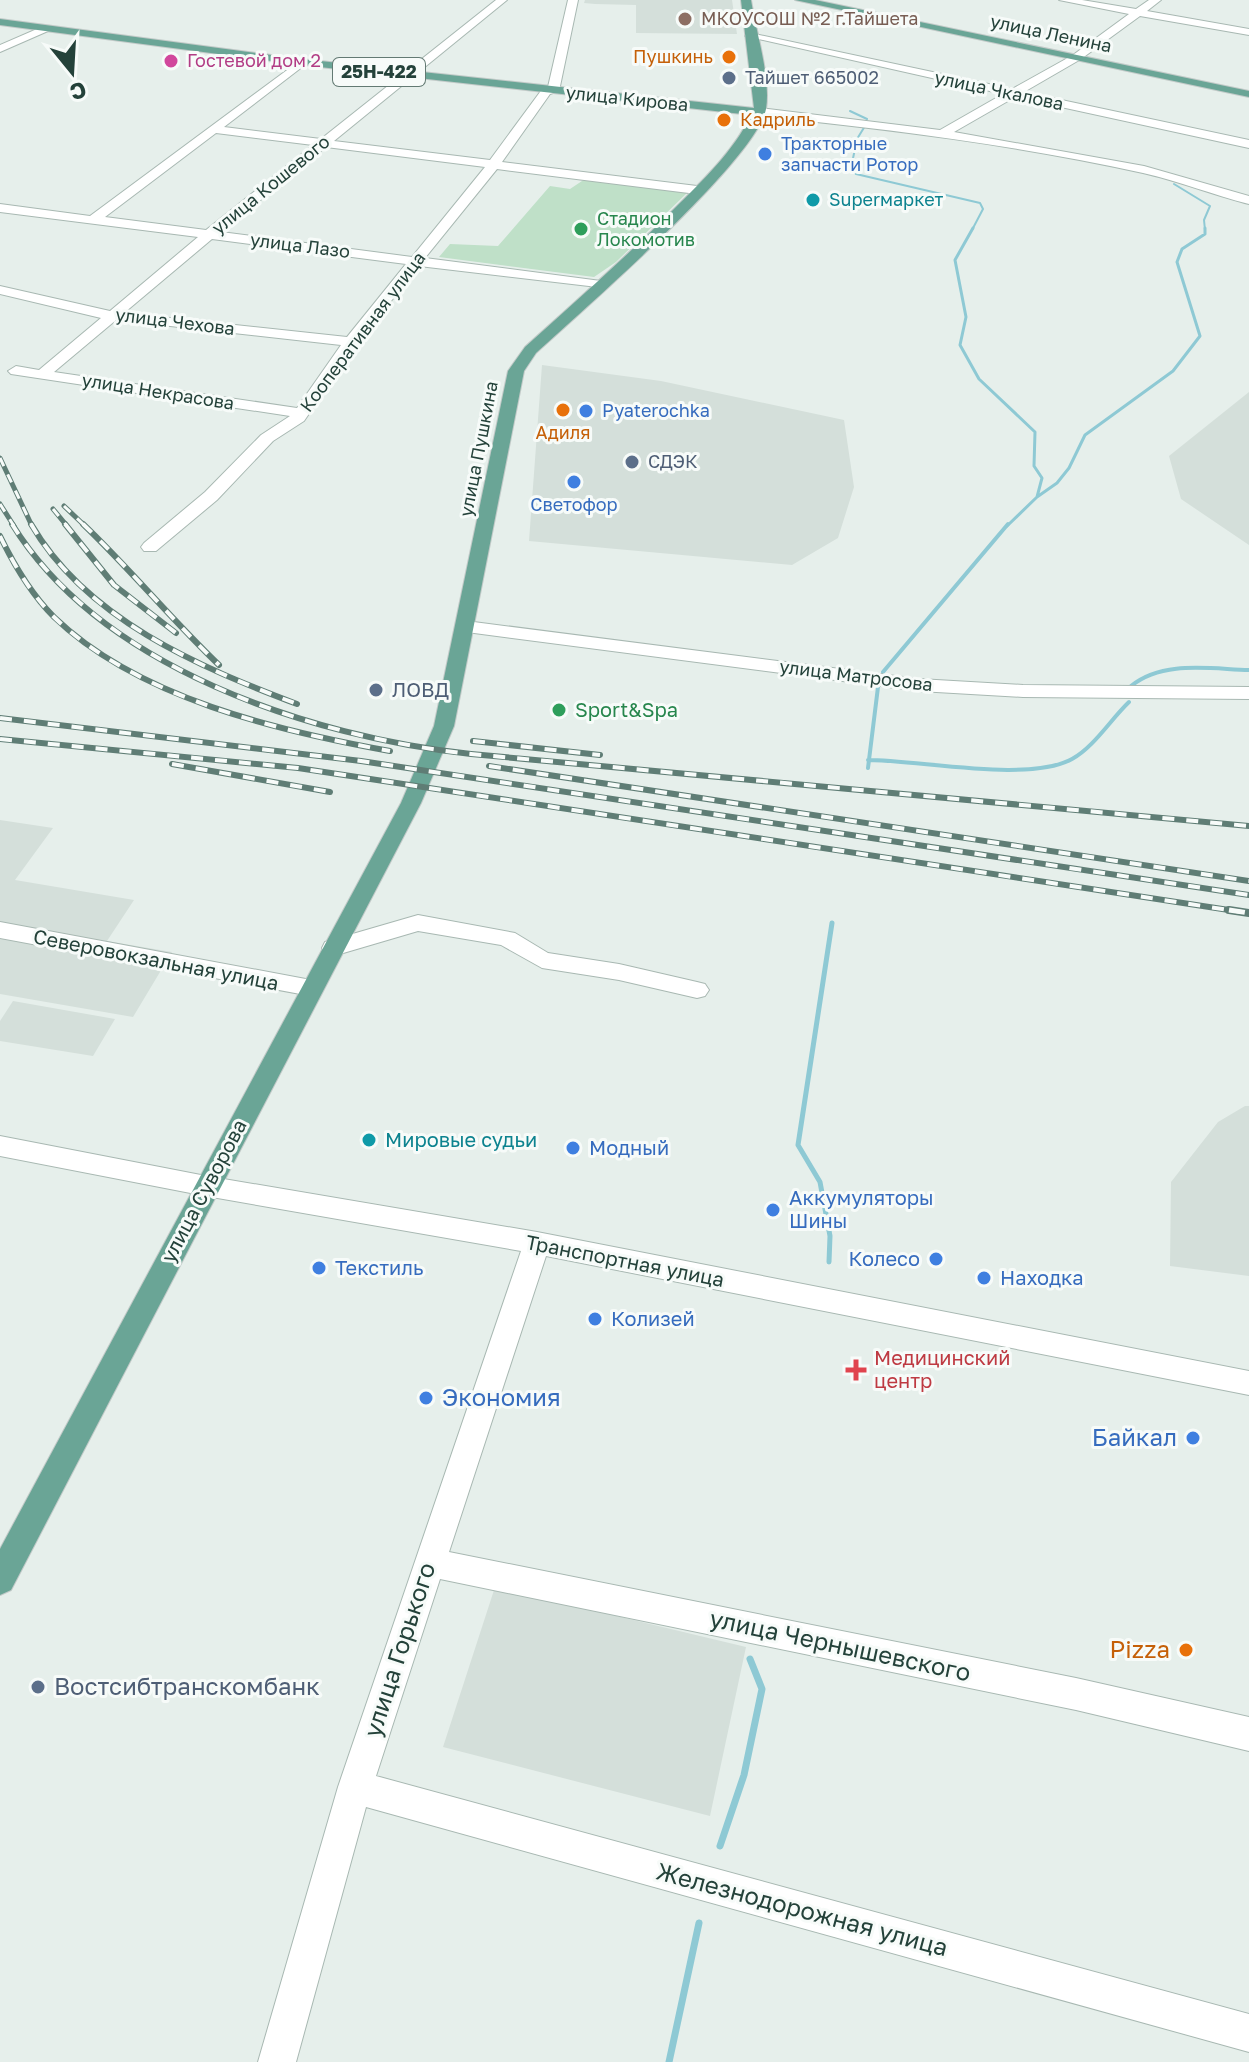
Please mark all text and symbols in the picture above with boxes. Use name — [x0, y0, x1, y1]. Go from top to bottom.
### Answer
place label: МКОУСОШ №2 г.Тайшета — [701, 7, 918, 29]
street label: улица Ленина — [988, 9, 1114, 57]
marker: МКОУСОШ №2 г.Тайшета — [676, 10, 694, 28]
north arrow — [32, 32, 112, 112]
place label: Пушкинь — [633, 45, 713, 67]
marker: Пушкинь — [720, 48, 738, 66]
place label: Гостевой дом 2 — [187, 49, 321, 71]
marker: Гостевой дом 2 — [162, 52, 180, 70]
road number: 25Н-422 — [333, 58, 425, 86]
place label: Тайшет 665002 — [745, 66, 879, 88]
street label: улица Чкалова — [933, 66, 1066, 114]
marker: Тайшет 665002 — [720, 69, 738, 87]
text: С — [67, 76, 90, 107]
street label: улица Кирова — [565, 81, 689, 115]
place label: Кадриль — [740, 108, 816, 130]
marker: Кадриль — [715, 111, 733, 129]
street label: улица Кошевого — [207, 130, 334, 238]
place label: Тракторные запчасти Ротор — [781, 132, 918, 175]
marker: Тракторные запчасти Ротор — [756, 145, 774, 163]
place label: Superмаркет — [829, 188, 943, 210]
marker: Superмаркет — [804, 191, 822, 209]
place label: Стадион Локомотив — [597, 207, 695, 250]
marker: Стадион Локомотив — [572, 220, 590, 238]
street label: улица Лазо — [249, 228, 351, 262]
street label: Кооперативная улица — [295, 247, 430, 416]
street label: улица Чехова — [114, 303, 236, 339]
street label: улица Некрасова — [80, 368, 236, 414]
street label: улица Пушкина — [454, 379, 502, 519]
place label: Pyaterochka — [602, 399, 710, 421]
marker: Адиля — [554, 401, 572, 419]
marker: Pyaterochka — [577, 402, 595, 420]
place label: Адиля — [535, 421, 591, 443]
place label: СДЭК — [648, 450, 698, 472]
marker: СДЭК — [623, 453, 641, 471]
marker: Светофор — [565, 473, 583, 491]
place label: Светофор — [530, 493, 618, 515]
street label: улица Матросова — [778, 655, 934, 695]
place label: ЛОВД — [392, 677, 449, 701]
marker: ЛОВД — [367, 681, 385, 699]
place label: Sport&Spa — [575, 697, 678, 721]
marker: Sport&Spa — [550, 701, 568, 719]
street label: Северовокзальная улица — [31, 923, 281, 995]
street label: улица Суворова — [155, 1115, 251, 1266]
place label: Мировые судьи — [385, 1127, 537, 1151]
marker: Мировые судьи — [360, 1131, 378, 1149]
place label: Модный — [589, 1135, 669, 1159]
marker: Модный — [564, 1139, 582, 1157]
place label: Аккумуляторы Шины — [789, 1185, 934, 1232]
marker: Аккумуляторы Шины — [764, 1201, 782, 1219]
street label: Транспортная улица — [524, 1229, 726, 1291]
place label: Колесо — [848, 1246, 920, 1270]
marker: Колесо — [927, 1250, 945, 1268]
place label: Текстиль — [335, 1255, 423, 1279]
marker: Текстиль — [310, 1259, 328, 1277]
place label: Находка — [1000, 1265, 1084, 1289]
marker: Находка — [975, 1269, 993, 1287]
place label: Колизей — [611, 1306, 695, 1330]
marker: Колизей — [586, 1310, 604, 1328]
place label: Медицинский центр — [874, 1345, 1011, 1392]
marker: Медицинский центр — [845, 1359, 867, 1381]
place label: Экономия — [442, 1382, 561, 1411]
marker: Экономия — [417, 1389, 435, 1407]
place label: Байкал — [1092, 1422, 1177, 1451]
marker: Байкал — [1184, 1429, 1202, 1447]
street label: улица Горького — [357, 1559, 440, 1740]
street label: улица Чернышевского — [707, 1603, 974, 1686]
place label: Pizza — [1110, 1634, 1170, 1663]
marker: Pizza — [1177, 1641, 1195, 1659]
place label: Востсибтранскомбанк — [54, 1671, 320, 1700]
marker: Востсибтранскомбанк — [29, 1678, 47, 1696]
street label: Железнодорожная улица — [653, 1856, 951, 1961]

